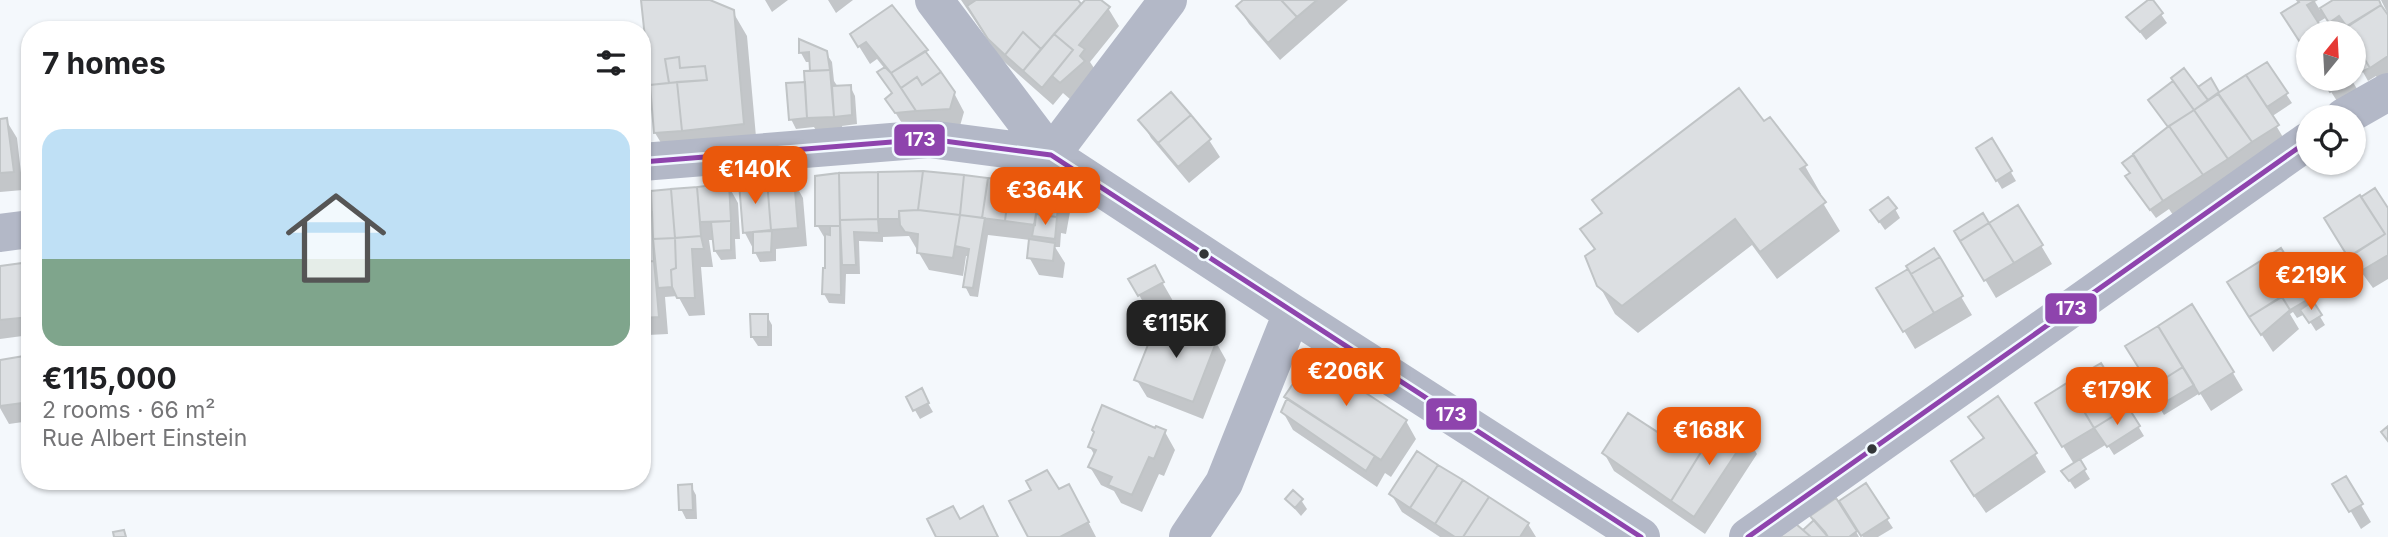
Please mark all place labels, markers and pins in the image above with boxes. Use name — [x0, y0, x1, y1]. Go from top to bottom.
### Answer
pin: €140K — [706, 146, 804, 206]
pin: €364K — [996, 168, 1094, 227]
unlabelled marker — [1197, 247, 1211, 261]
pin: €219K — [2262, 252, 2360, 312]
pin: €115K — [1127, 300, 1225, 360]
pin: €206K — [1297, 348, 1395, 408]
pin: €179K — [2068, 368, 2166, 427]
pin: €168K — [1660, 407, 1758, 467]
unlabelled marker — [1865, 442, 1879, 456]

